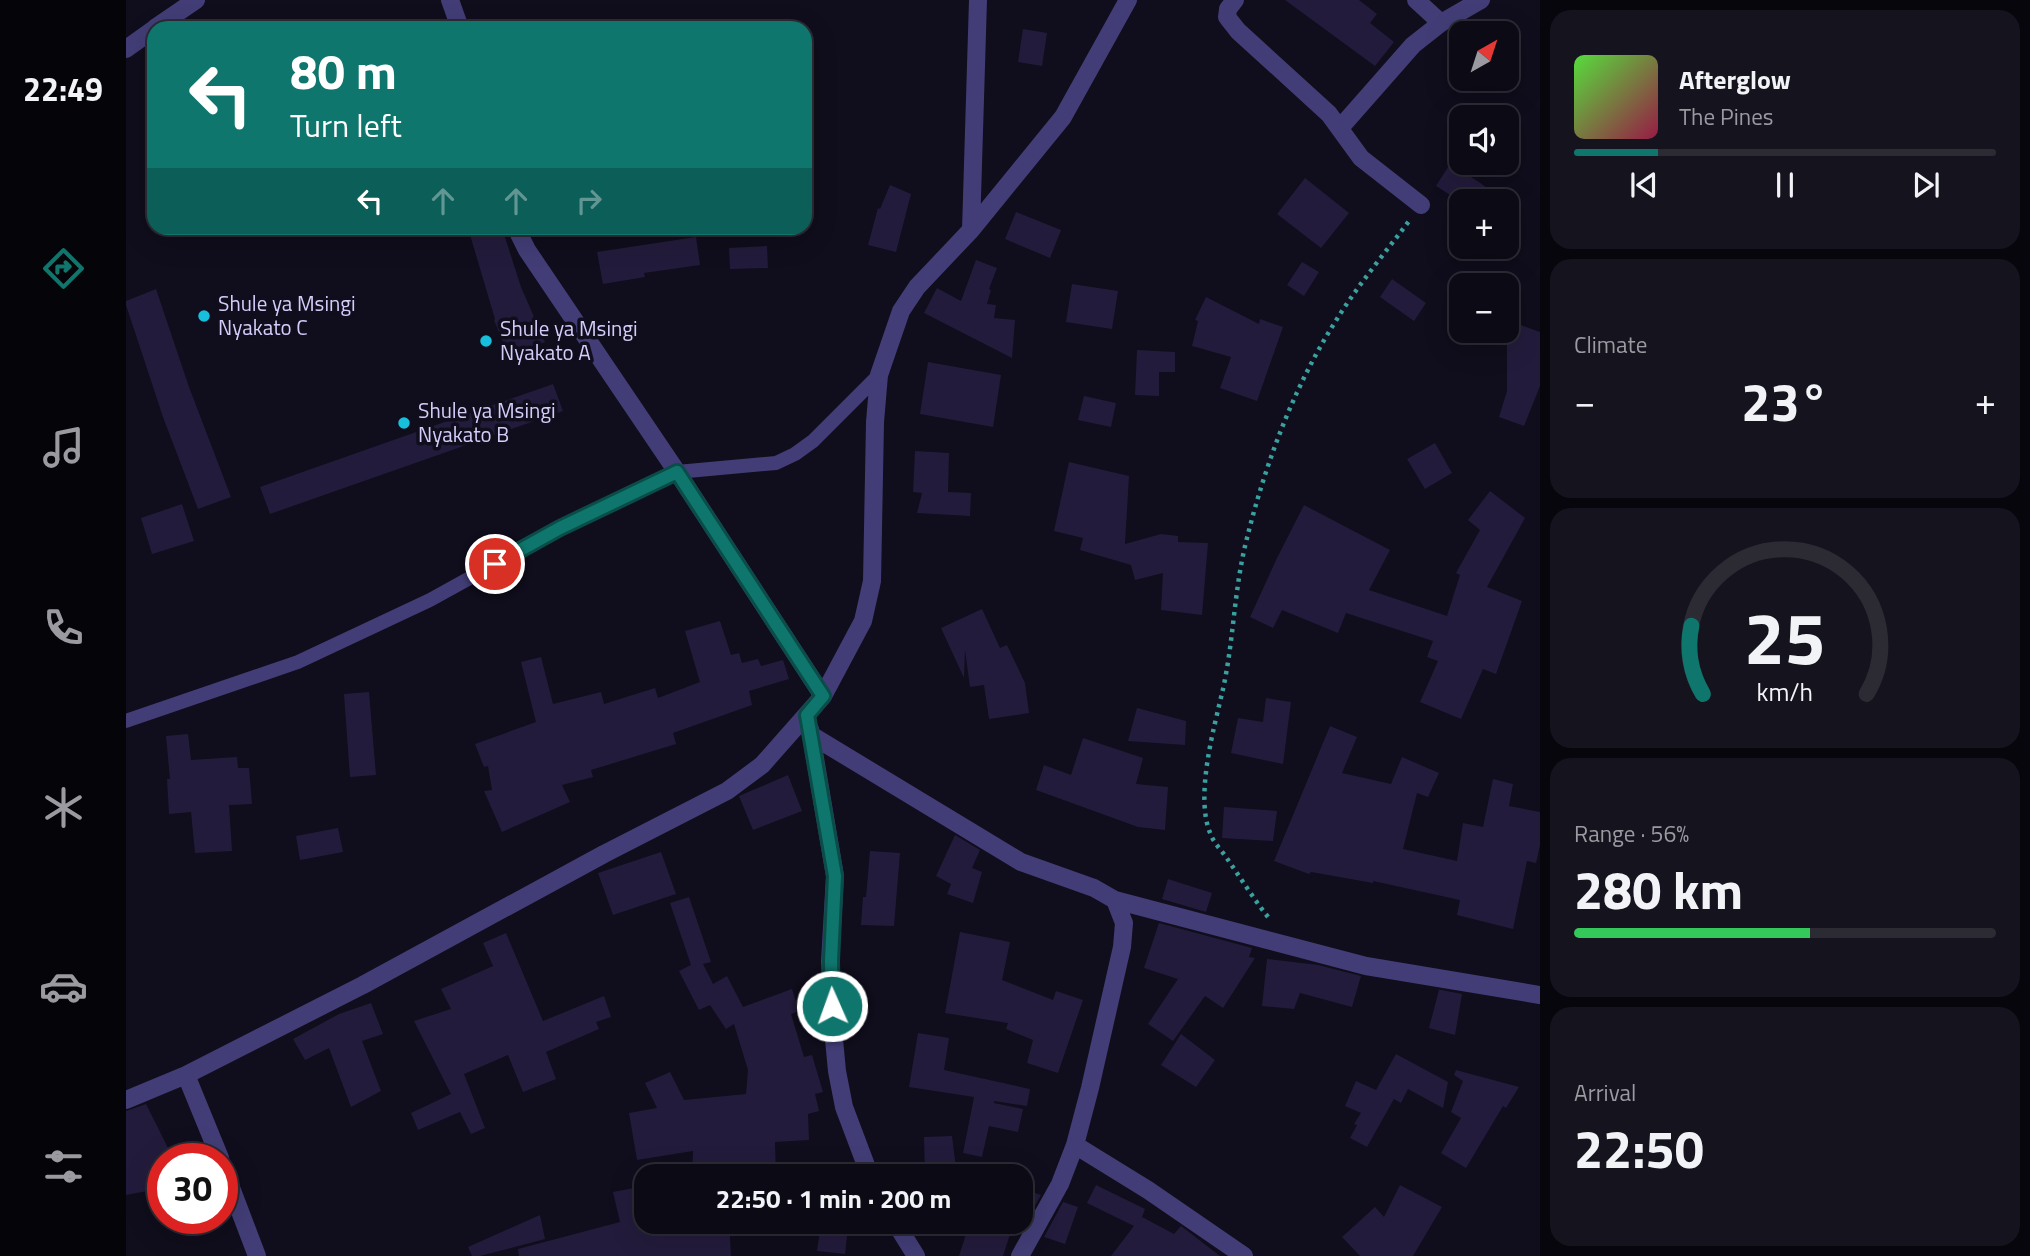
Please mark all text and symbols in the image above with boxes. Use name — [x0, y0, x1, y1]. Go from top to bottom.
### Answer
north arrow — [1449, 21, 1519, 91]
map controls — [1449, 21, 1519, 343]
text: 80 m — [290, 33, 397, 108]
icon: left — [175, 49, 266, 140]
text: Afterglow — [1679, 60, 1791, 99]
text: 22:49 — [23, 65, 103, 113]
text: The Pines — [1679, 99, 1773, 134]
text: Turn left — [290, 101, 402, 149]
button: sound — [1449, 105, 1519, 175]
icon: previous — [1625, 166, 1663, 204]
icon: pause — [1766, 166, 1804, 204]
icon: next — [1907, 166, 1945, 204]
icon: left — [351, 182, 389, 220]
icon: ahead — [424, 182, 462, 220]
icon: ahead — [497, 182, 535, 220]
icon: right — [570, 182, 608, 220]
button: + — [1449, 189, 1519, 259]
icon: directions — [39, 244, 88, 293]
button: − — [1449, 273, 1519, 343]
place label: Shule ya Msingi Nyakato C — [218, 287, 356, 343]
marker: Shule ya Msingi Nyakato C — [196, 308, 212, 324]
place label: Shule ya Msingi Nyakato A — [500, 312, 638, 368]
text: Climate — [1574, 327, 1647, 362]
marker: Shule ya Msingi Nyakato A — [478, 333, 494, 349]
text: 23° — [1741, 362, 1829, 441]
text: − — [1574, 372, 1595, 430]
text: + — [1975, 372, 1996, 430]
place label: Shule ya Msingi Nyakato B — [418, 394, 556, 450]
marker: Shule ya Msingi Nyakato B — [396, 415, 412, 431]
icon: music — [39, 423, 88, 472]
pin — [465, 534, 525, 594]
icon: arrive — [476, 545, 514, 583]
text: 25 — [1744, 582, 1826, 692]
icon: phone — [39, 603, 88, 652]
text: km/h — [1757, 673, 1813, 711]
icon: climate — [39, 783, 88, 832]
text: Range · 56% — [1574, 816, 1689, 851]
text: 280 km — [1574, 850, 1743, 929]
icon: car — [39, 962, 88, 1011]
position arrow — [795, 969, 869, 1043]
text: Arrival — [1574, 1075, 1636, 1110]
text: 22:50 — [1574, 1109, 1704, 1188]
icon: filters — [39, 1142, 88, 1191]
speed limit sign: 30 — [147, 1143, 238, 1234]
text: 22:50 · 1 min · 200 m — [716, 1179, 951, 1218]

